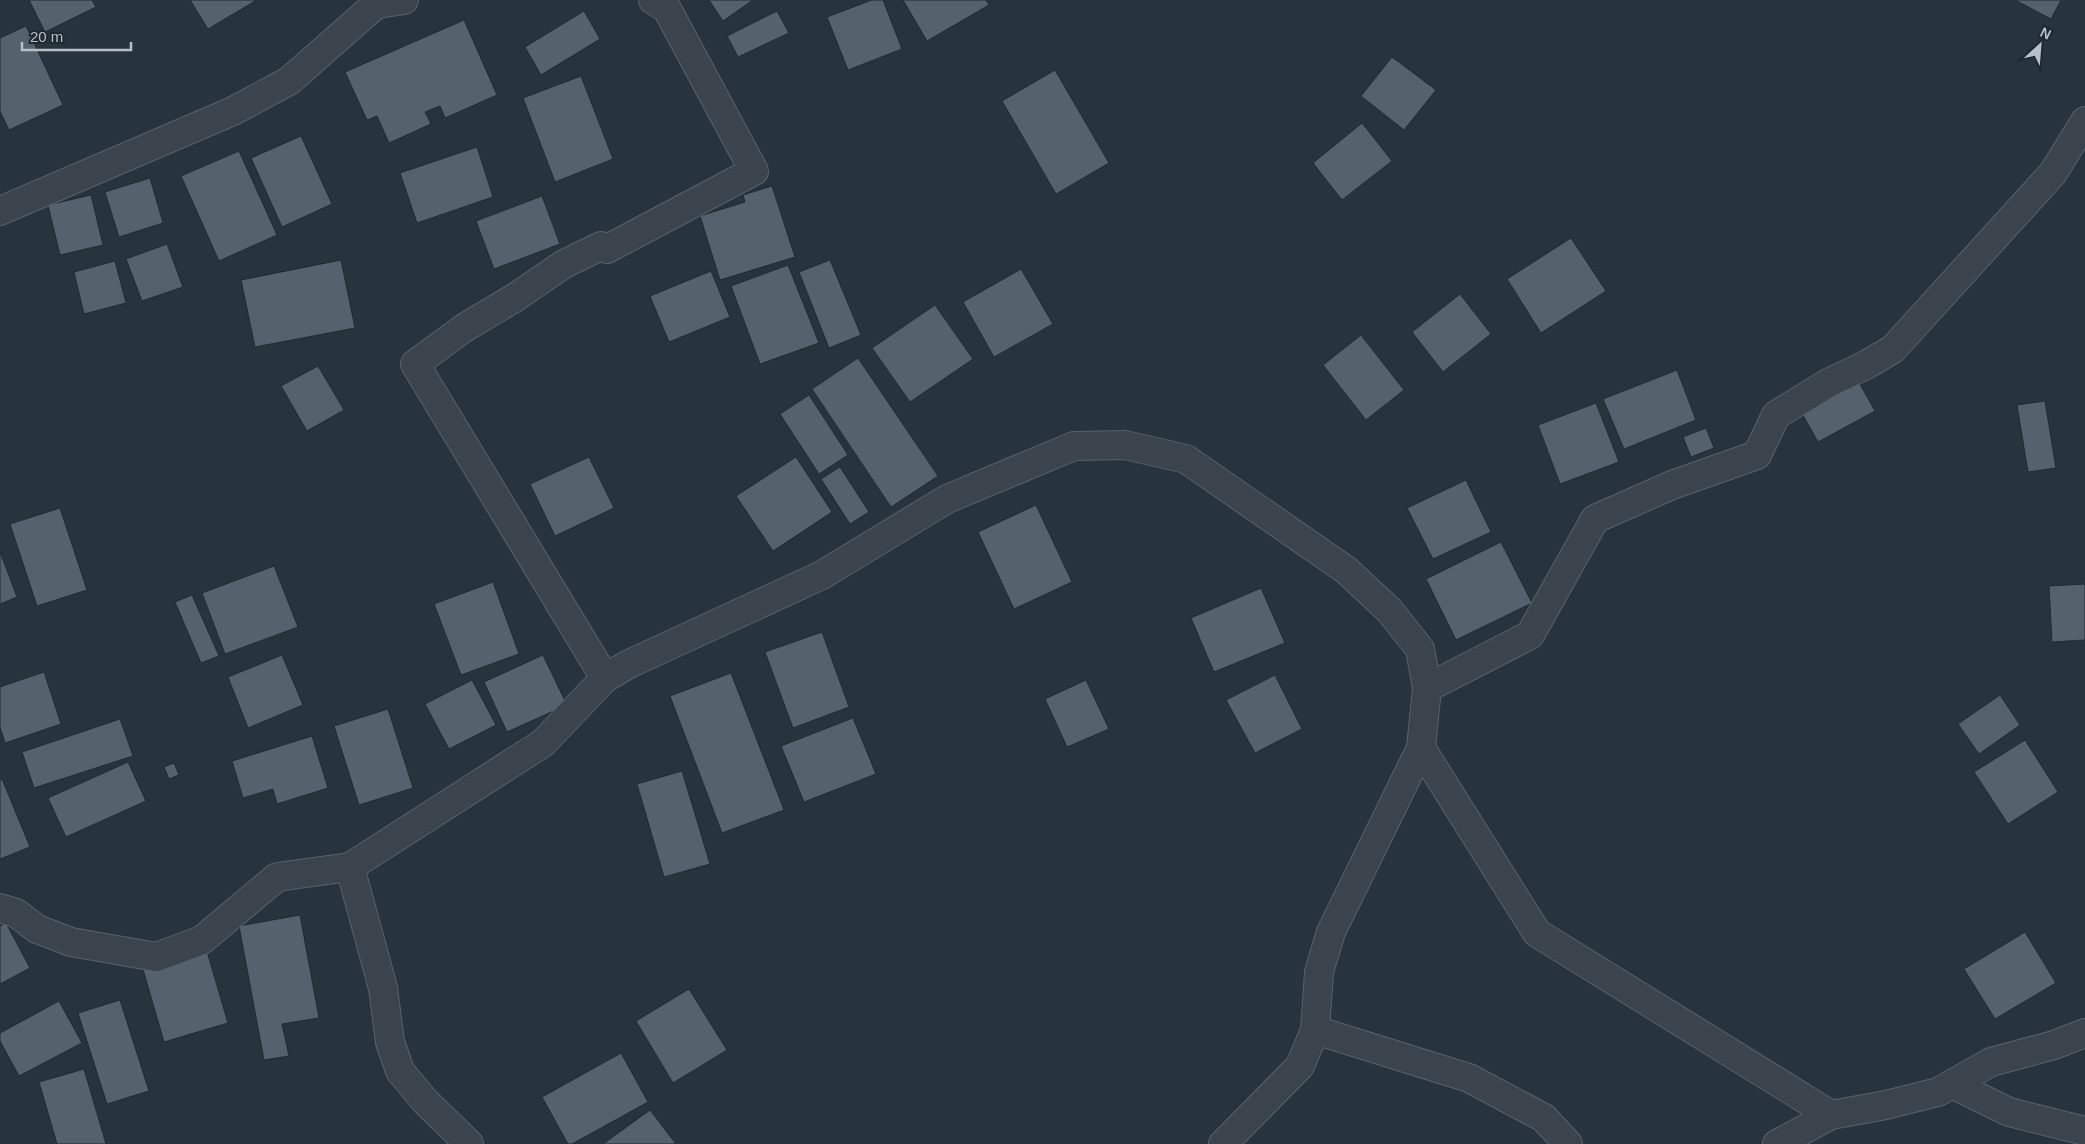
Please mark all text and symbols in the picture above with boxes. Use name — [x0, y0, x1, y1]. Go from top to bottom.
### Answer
scale bar — [22, 20, 131, 52]
north arrow — [2015, 20, 2065, 70]
text: N — [2038, 24, 2054, 43]
text: 20 m — [30, 28, 63, 45]

